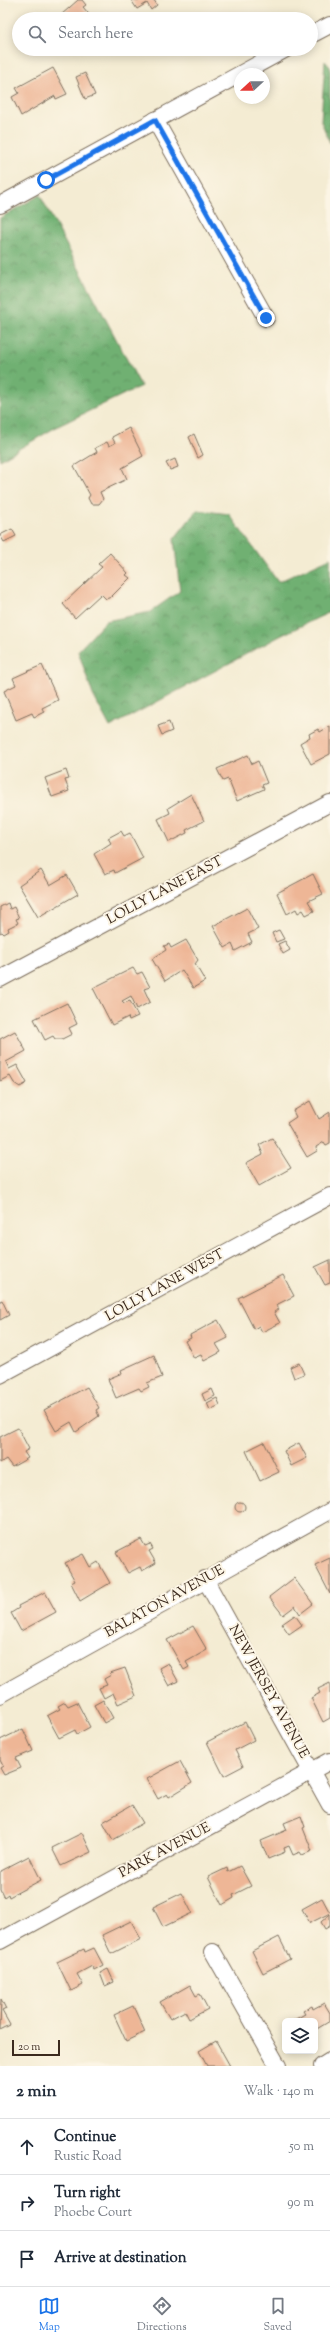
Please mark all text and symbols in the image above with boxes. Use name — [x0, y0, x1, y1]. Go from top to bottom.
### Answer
search box — [12, 12, 318, 56]
icon: search — [26, 23, 48, 45]
text: Search here — [58, 24, 133, 45]
north arrow — [234, 68, 270, 104]
route start — [37, 171, 55, 189]
route end — [257, 309, 275, 327]
street label: LOLLY LANE EAST — [103, 852, 227, 930]
street label: LOLLY LANE WEST — [102, 1245, 228, 1327]
street label: BALATON AVENUE — [101, 1560, 229, 1643]
street label: NEW JERSEY AVENUE — [223, 1621, 313, 1763]
street label: PARK AVENUE — [116, 1818, 215, 1884]
map controls — [282, 2018, 318, 2054]
button: layers — [282, 2018, 318, 2054]
scale bar — [12, 2038, 60, 2057]
text: 20 m — [18, 2039, 40, 2055]
text: 2 min — [16, 2080, 57, 2104]
text: Walk · 140 m — [243, 2083, 314, 2101]
text: Continue — [54, 2127, 116, 2148]
icon: ahead — [16, 2136, 38, 2158]
text: 50 m — [289, 2138, 314, 2156]
text: Rustic Road — [54, 2148, 122, 2166]
text: Turn right — [54, 2183, 120, 2204]
icon: right — [16, 2192, 38, 2214]
text: 90 m — [287, 2194, 314, 2212]
text: Phoebe Court — [54, 2204, 132, 2222]
icon: arrive — [16, 2248, 38, 2270]
text: Arrive at destination — [54, 2248, 187, 2269]
tab: Map — [38, 2295, 60, 2335]
tab: Directions — [137, 2295, 187, 2335]
tab: Saved — [263, 2295, 292, 2335]

